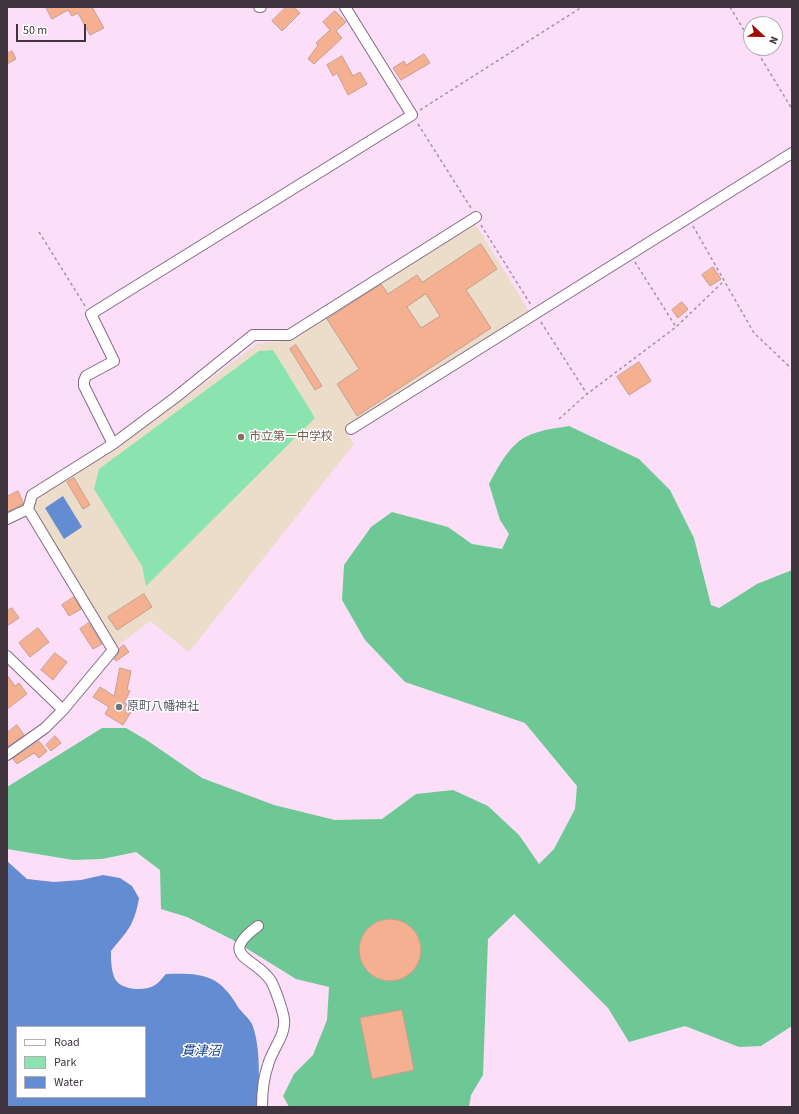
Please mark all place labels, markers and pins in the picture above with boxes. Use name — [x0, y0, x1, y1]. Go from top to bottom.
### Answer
place label: 市立第一中学校 — [249, 430, 333, 444]
marker: 市立第一中学校 — [236, 432, 246, 442]
place label: 原町八幡神社 — [127, 700, 199, 714]
marker: 原町八幡神社 — [114, 702, 124, 712]

